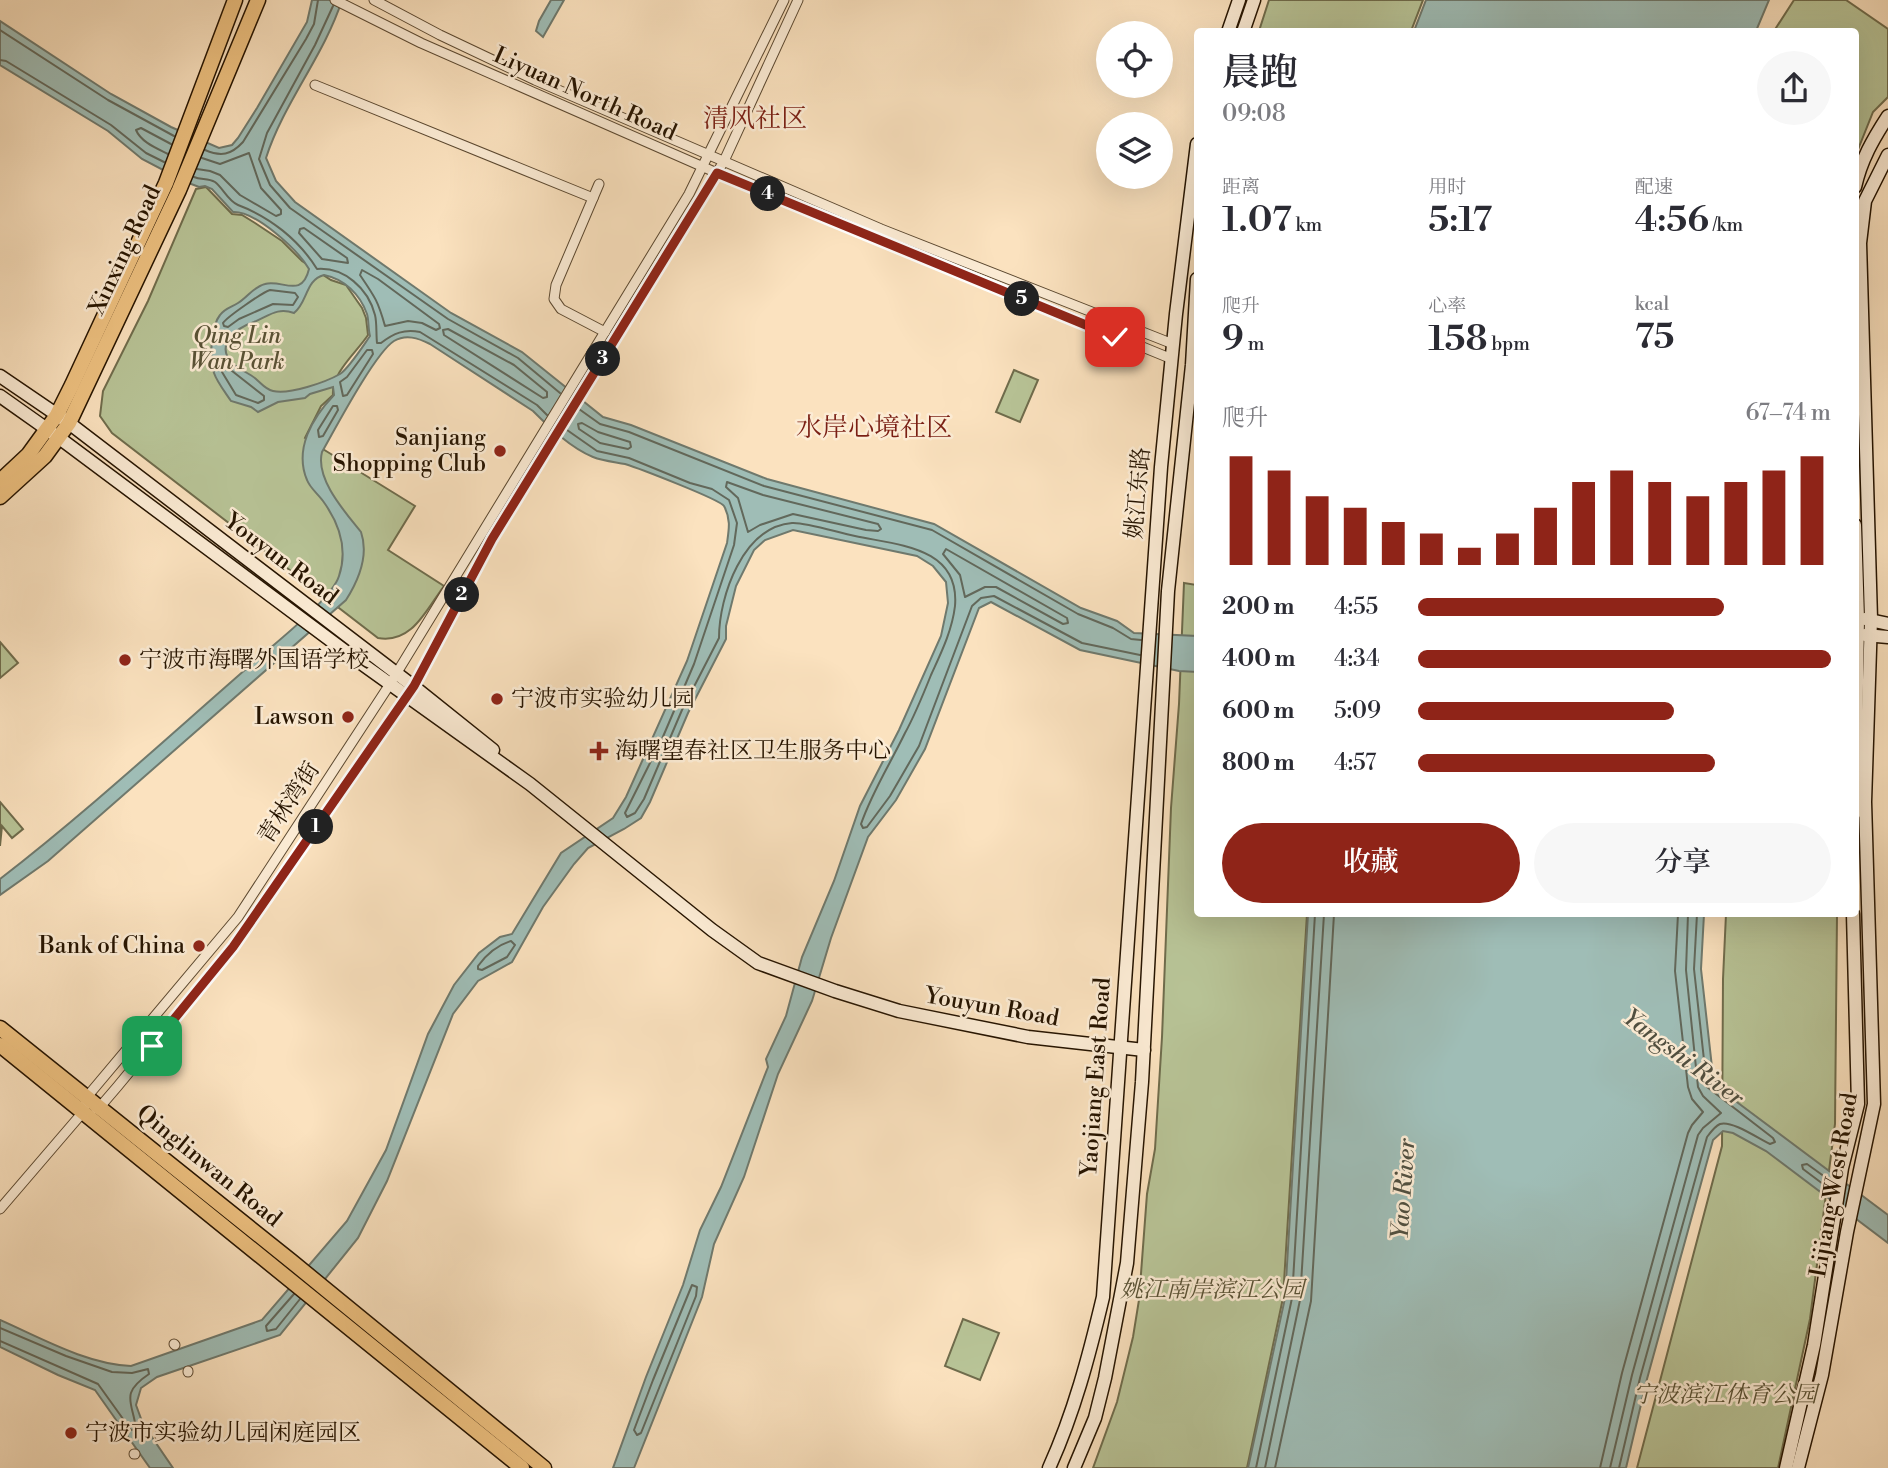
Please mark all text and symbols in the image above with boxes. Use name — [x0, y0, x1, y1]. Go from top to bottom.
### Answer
map controls — [1096, 21, 1173, 189]
button: locate — [1096, 21, 1173, 98]
street label: Liyuan North Road — [489, 41, 681, 147]
text: 晨跑 — [1222, 50, 1298, 97]
button: share — [1757, 51, 1831, 125]
text: 09:08 — [1222, 100, 1286, 128]
district label: 清风社区 — [703, 103, 807, 135]
button: layers — [1096, 112, 1173, 189]
text: 距离 — [1222, 175, 1260, 199]
text: 用时 — [1428, 175, 1466, 199]
text: 配速 — [1635, 175, 1673, 199]
pin: 4 — [750, 176, 786, 212]
street label: Xinxing Road — [82, 181, 167, 320]
text: 4 — [761, 181, 774, 205]
text: 1.07 — [1222, 199, 1292, 242]
text: 5:17 — [1428, 199, 1492, 242]
text: 4:56 — [1635, 199, 1709, 242]
text: km — [1292, 213, 1322, 237]
text: /km — [1709, 213, 1743, 237]
pin: 5 — [1004, 282, 1040, 316]
text: 5 — [1016, 286, 1027, 310]
text: kcal — [1635, 292, 1669, 316]
text: 爬升 — [1222, 294, 1260, 318]
text: 心率 — [1428, 294, 1466, 318]
pin — [1085, 307, 1145, 367]
text: 75 — [1635, 316, 1674, 359]
icon: check — [1096, 318, 1134, 356]
text: 9 — [1222, 318, 1244, 361]
text: 158 — [1428, 318, 1487, 361]
park label: Qing Lin Wan Park — [189, 322, 285, 376]
text: m — [1244, 332, 1264, 356]
text: bpm — [1487, 332, 1530, 356]
pin: 3 — [586, 342, 620, 376]
text: 3 — [597, 346, 608, 370]
text: 67–74 m — [1745, 399, 1831, 427]
text: 爬升 — [1222, 404, 1268, 432]
district label: 水岸心境社区 — [796, 412, 952, 444]
place label: Sanjiang Shopping Club — [333, 424, 486, 478]
marker: Sanjiang Shopping Club — [492, 443, 508, 459]
street label: 姚江东路 — [1120, 446, 1156, 540]
street label: Youyun Road — [218, 506, 344, 611]
pin: 2 — [444, 578, 480, 612]
text: 2 — [456, 582, 467, 606]
text: 200 m — [1222, 593, 1294, 621]
text: 4:55 — [1334, 593, 1378, 621]
text: 400 m — [1222, 645, 1295, 673]
text: 4:34 — [1334, 645, 1380, 673]
place label: 宁波市海曙外国语学校 — [139, 646, 369, 674]
marker: 宁波市海曙外国语学校 — [117, 652, 133, 668]
place label: 宁波市实验幼儿园 — [511, 685, 695, 713]
marker: 宁波市实验幼儿园 — [489, 691, 505, 707]
text: 600 m — [1222, 697, 1295, 725]
text: 5:09 — [1334, 697, 1381, 725]
place label: Lawson — [254, 703, 334, 731]
marker: Lawson — [340, 709, 356, 725]
place label: 海曙望春社区卫生服务中心 — [615, 737, 891, 765]
marker: 海曙望春社区卫生服务中心 — [589, 741, 609, 761]
text: 800 m — [1222, 749, 1295, 777]
text: 4:57 — [1334, 749, 1376, 777]
street label: 青林湾街 — [252, 757, 326, 849]
pin: 1 — [298, 810, 334, 844]
text: 1 — [311, 814, 320, 838]
button: 收藏 — [1222, 823, 1520, 903]
button: 分享 — [1534, 823, 1831, 903]
place label: Bank of China — [38, 932, 185, 960]
marker: Bank of China — [191, 938, 207, 954]
street label: Yaojiang East Road — [1075, 976, 1117, 1179]
street label: Youyun Road — [922, 981, 1061, 1033]
water label: Yangshi River — [1616, 1003, 1750, 1114]
pin — [122, 1016, 182, 1076]
icon: arrive — [133, 1027, 171, 1065]
street label: Lijiang West Road — [1804, 1090, 1864, 1280]
street label: Qinglinwan Road — [131, 1099, 287, 1233]
water label: Yao River — [1386, 1137, 1423, 1240]
park label: 姚江南岸滨江公园 — [1120, 1276, 1308, 1304]
park label: 宁波滨江体育公园 — [1633, 1381, 1821, 1409]
place label: 宁波市实验幼儿园闲庭园区 — [85, 1419, 361, 1447]
marker: 宁波市实验幼儿园闲庭园区 — [63, 1425, 79, 1441]

